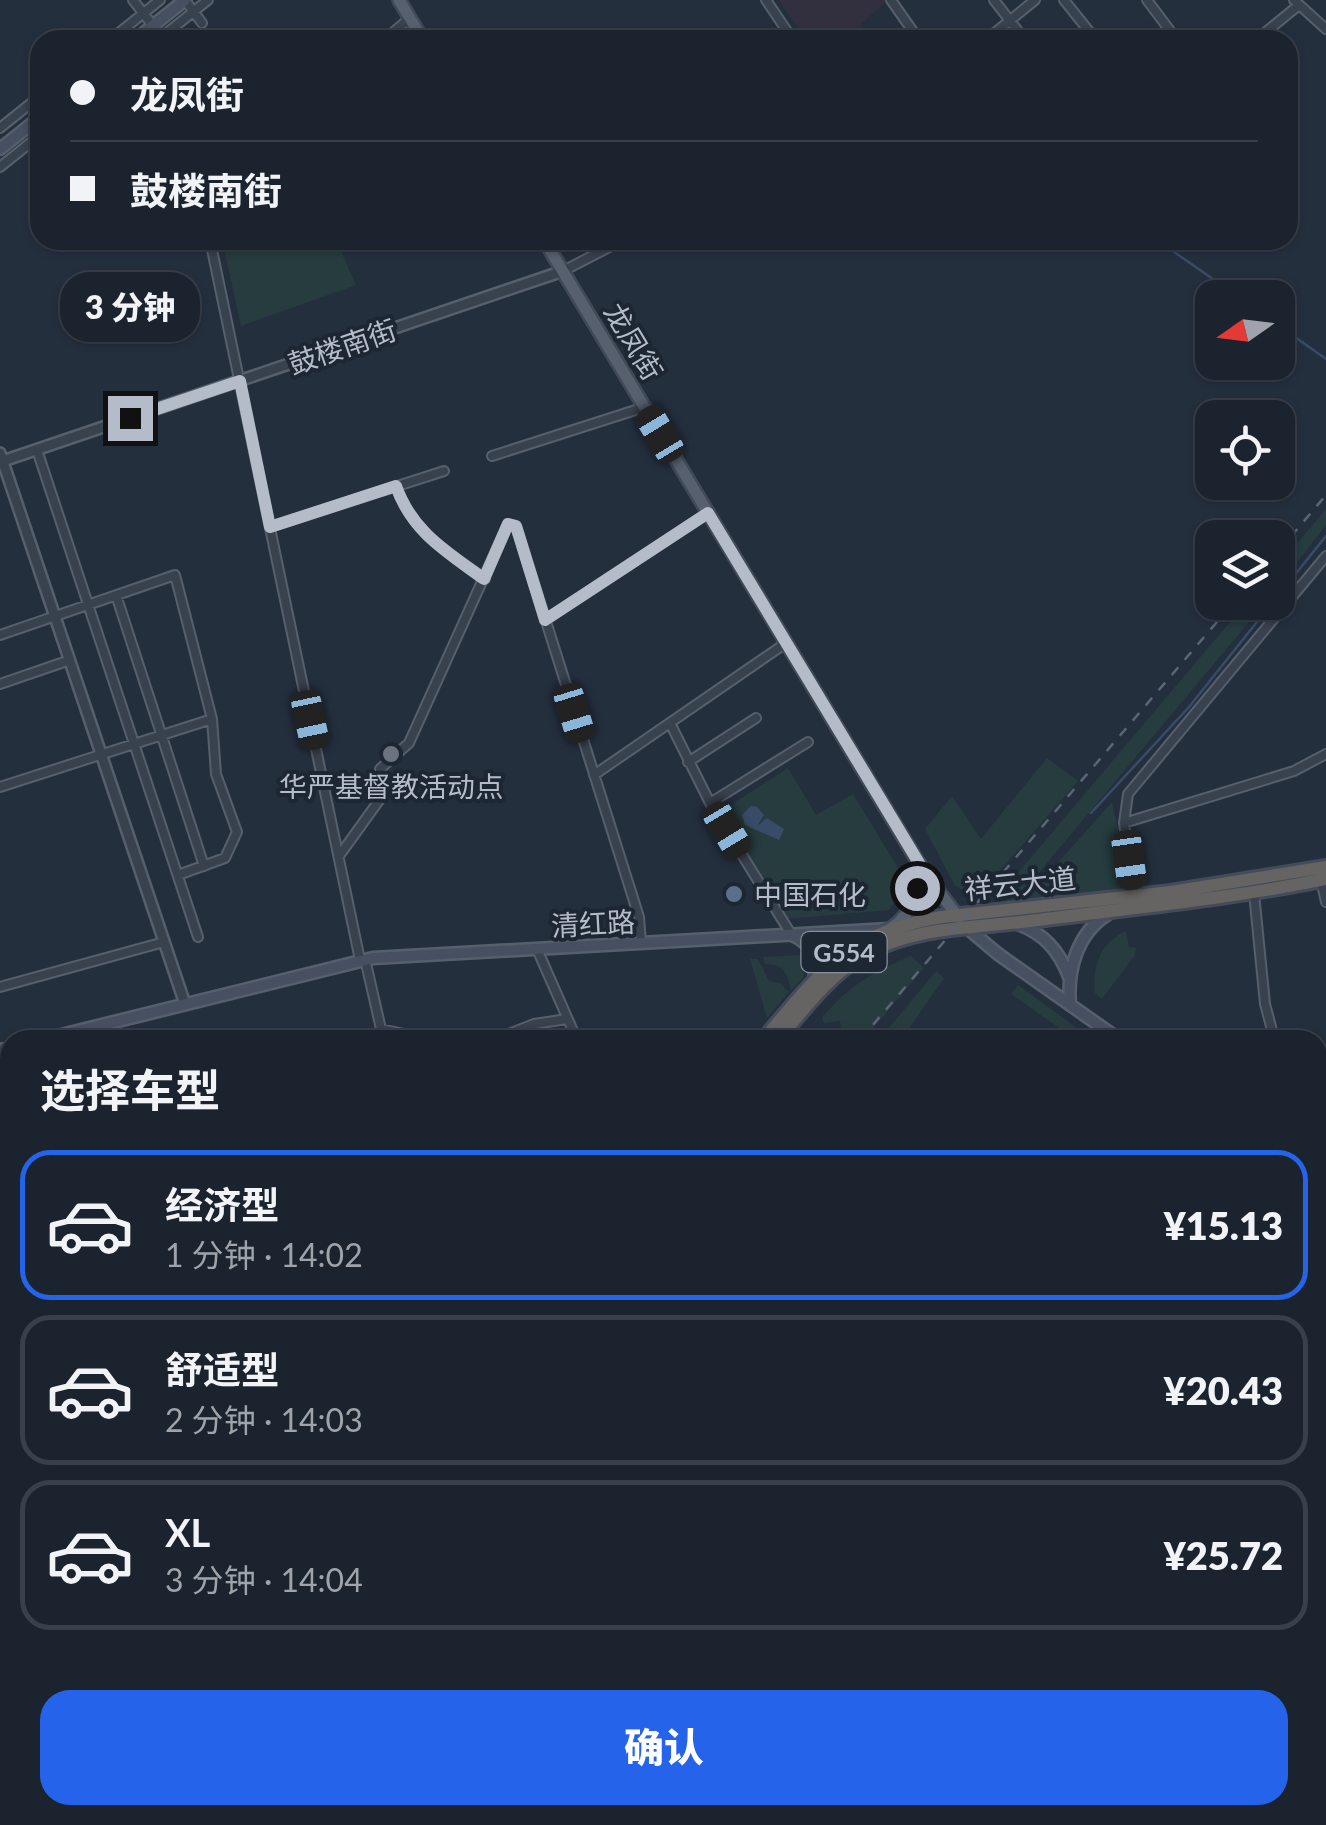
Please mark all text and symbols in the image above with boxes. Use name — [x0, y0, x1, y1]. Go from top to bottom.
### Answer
text: 龙凤街 — [130, 71, 244, 117]
text: 鼓楼南街 — [130, 167, 282, 213]
callout: 3 分钟 — [60, 273, 200, 343]
north arrow — [1195, 280, 1295, 380]
map controls — [1195, 280, 1295, 620]
text: 3 分钟 — [85, 287, 175, 326]
street label: 龙凤街 — [598, 296, 670, 386]
street label: 鼓楼南街 — [284, 312, 400, 380]
route end — [108, 396, 153, 441]
button: locate — [1195, 400, 1295, 500]
car — [632, 401, 688, 467]
button: layers — [1195, 520, 1295, 620]
car — [551, 680, 597, 746]
car — [289, 688, 331, 752]
marker: 华严基督教活动点 — [380, 743, 402, 765]
place label: 华严基督教活动点 — [279, 769, 503, 803]
car — [699, 797, 755, 863]
car — [1110, 828, 1148, 892]
street label: 祥云大道 — [963, 860, 1077, 906]
route start — [895, 866, 940, 911]
place label: 中国石化 — [754, 877, 866, 911]
marker: 中国石化 — [723, 883, 745, 905]
street label: 清红路 — [550, 904, 636, 942]
road number: G554 — [802, 932, 886, 972]
text: 选择车型 — [40, 1063, 220, 1117]
icon: car — [45, 1180, 135, 1270]
text: 经济型 — [165, 1181, 279, 1227]
text: ¥15.13 — [1164, 1202, 1283, 1248]
text: 1 分钟 · 14:02 — [165, 1235, 363, 1274]
icon: car — [45, 1345, 135, 1435]
text: 舒适型 — [165, 1346, 279, 1392]
text: ¥20.43 — [1164, 1367, 1283, 1413]
text: 2 分钟 · 14:03 — [165, 1400, 363, 1439]
text: XL — [165, 1509, 210, 1555]
icon: car — [45, 1510, 135, 1600]
text: ¥25.72 — [1164, 1532, 1283, 1578]
text: 3 分钟 · 14:04 — [165, 1560, 363, 1599]
button: 确认 — [40, 1690, 1288, 1805]

